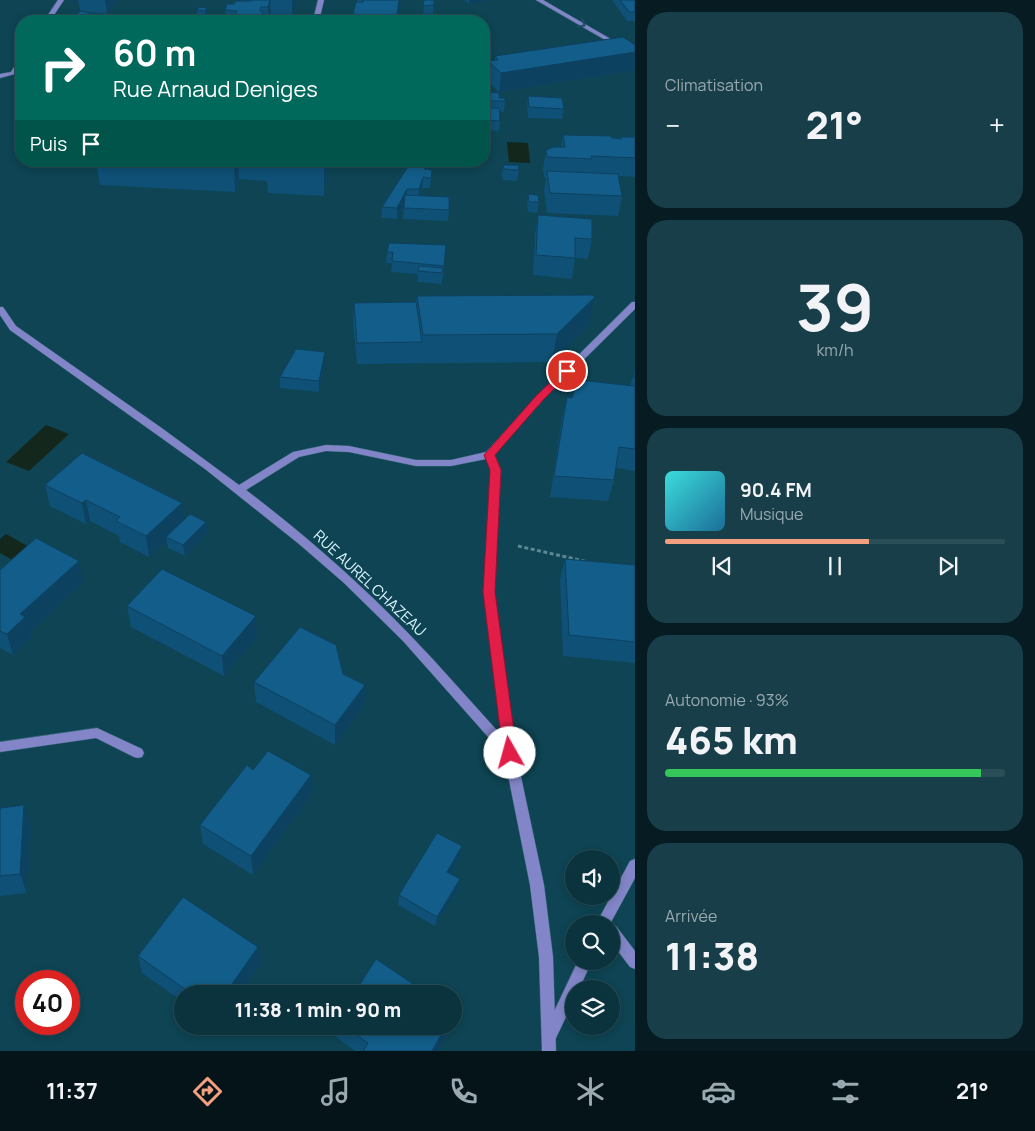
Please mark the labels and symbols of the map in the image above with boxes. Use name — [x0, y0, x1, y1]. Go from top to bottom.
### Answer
one-way arrow — [576, 18, 585, 28]
pin — [546, 350, 588, 392]
street label: RUE AUREL CHAZEAU — [309, 525, 431, 641]
position arrow — [483, 726, 535, 778]
speed limit sign: 40 — [15, 970, 80, 1035]

